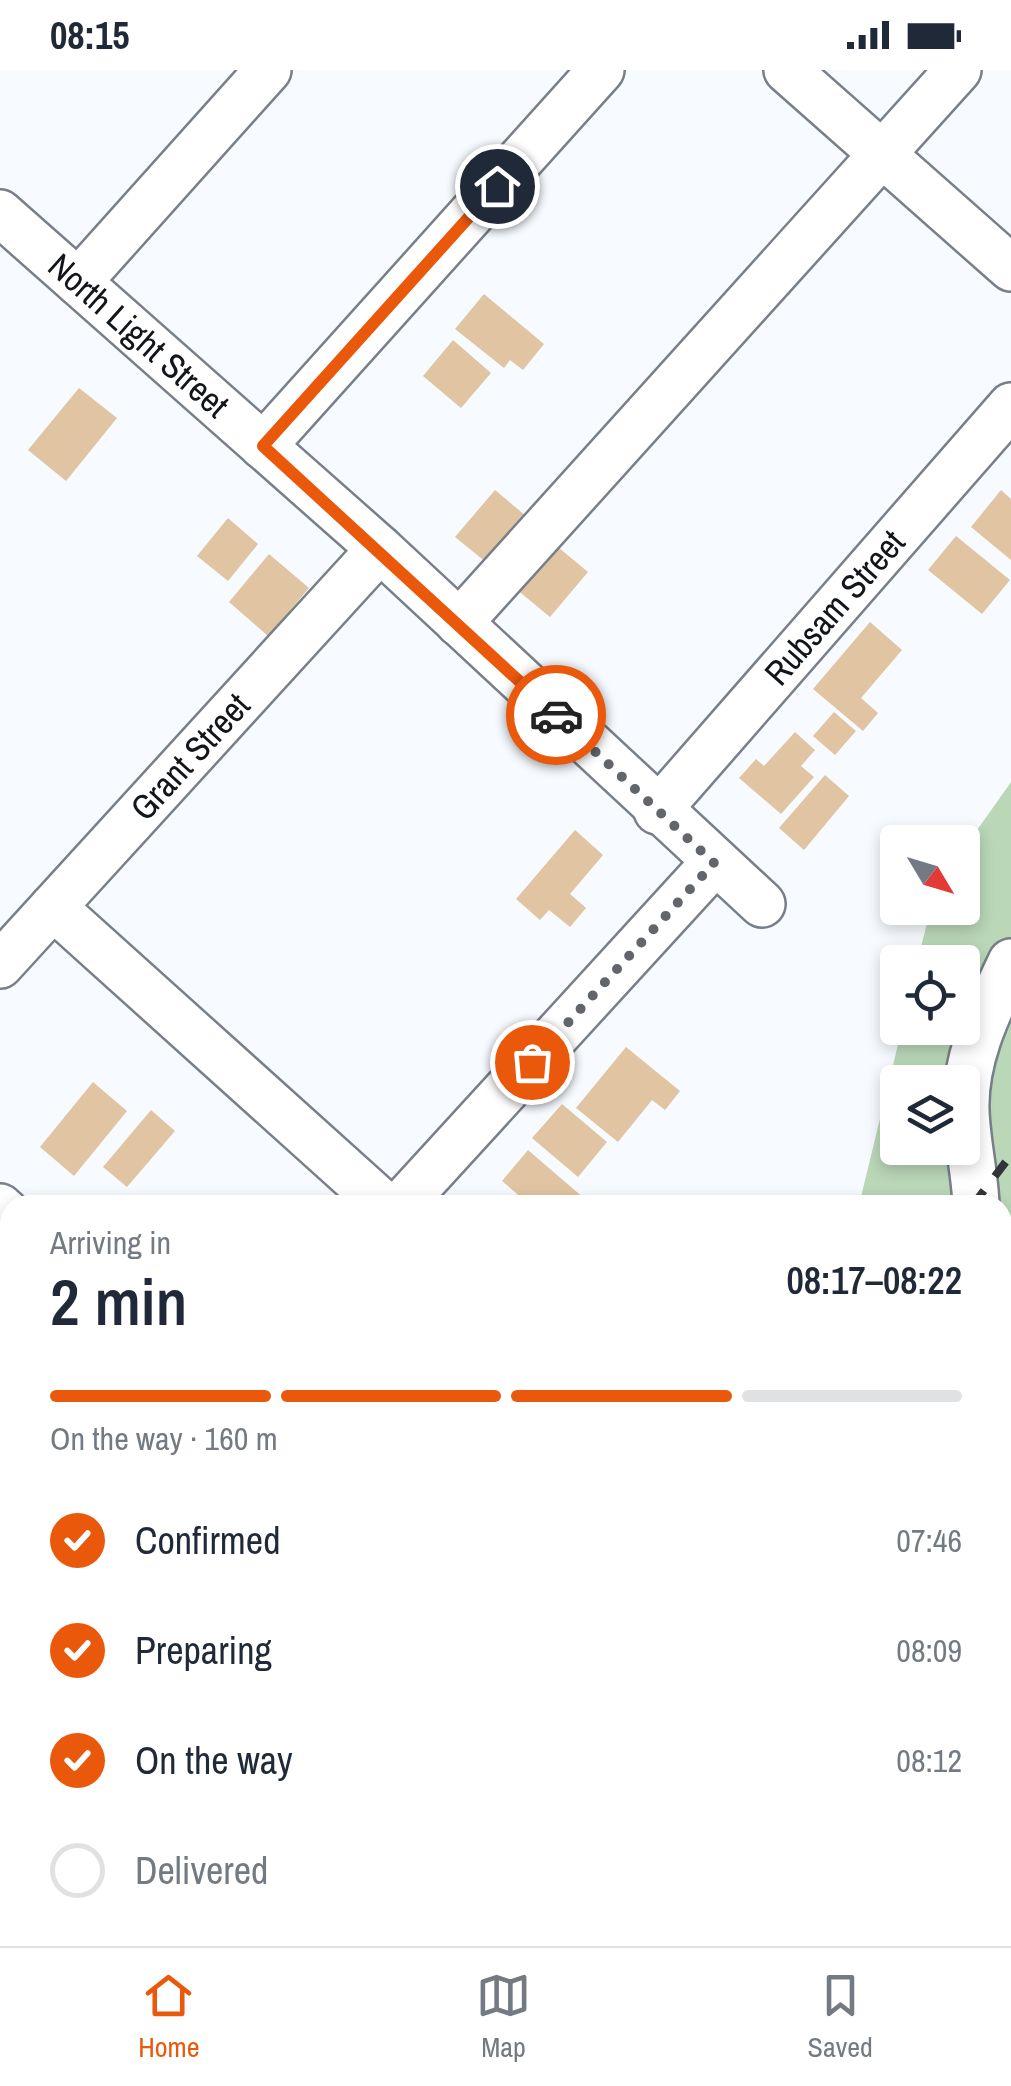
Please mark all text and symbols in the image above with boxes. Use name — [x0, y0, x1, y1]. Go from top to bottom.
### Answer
text: 08:15 — [50, 10, 130, 61]
pin — [455, 144, 540, 229]
icon: home — [470, 159, 525, 214]
street label: North Light Street — [38, 242, 239, 428]
street label: Rubsam Street — [754, 520, 915, 695]
courier — [506, 665, 606, 765]
street label: Grant Street — [120, 683, 260, 830]
icon: car — [529, 688, 584, 743]
north arrow — [880, 825, 980, 925]
map controls — [880, 825, 980, 1165]
button: locate — [880, 945, 980, 1045]
pin — [490, 1020, 575, 1105]
icon: bag — [505, 1035, 560, 1090]
button: layers — [880, 1065, 980, 1165]
text: Arriving in — [50, 1221, 171, 1264]
text: 08:17–08:22 — [786, 1255, 962, 1306]
text: 2 min — [50, 1258, 187, 1345]
text: On the way · 160 m — [50, 1417, 278, 1460]
icon: check — [50, 1513, 105, 1568]
text: Confirmed — [135, 1515, 280, 1566]
text: 07:46 — [896, 1519, 962, 1562]
icon: check — [50, 1623, 105, 1678]
text: Preparing — [135, 1625, 272, 1676]
text: 08:09 — [896, 1629, 962, 1672]
icon: check — [50, 1733, 105, 1788]
text: On the way — [135, 1735, 293, 1786]
text: 08:12 — [896, 1739, 962, 1782]
text: Delivered — [135, 1845, 268, 1896]
tab: Home — [138, 1968, 200, 2066]
tab: Map — [476, 1968, 531, 2066]
tab: Saved — [808, 1968, 873, 2066]

